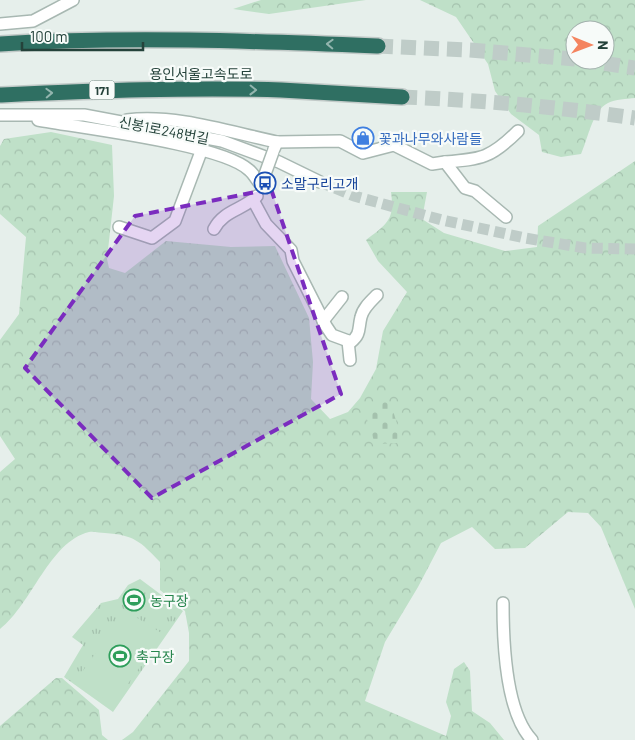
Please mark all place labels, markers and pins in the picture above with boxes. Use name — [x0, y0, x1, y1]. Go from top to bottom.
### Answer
shop icon: 꽃과나무와사람들 — [351, 126, 375, 150]
place label: 꽃과나무와사람들 — [379, 130, 482, 147]
bus stop icon: 소말구리고개 — [253, 171, 277, 195]
place label: 소말구리고개 — [281, 175, 358, 192]
sports icon: 농구장 — [122, 588, 146, 612]
place label: 농구장 — [150, 592, 189, 609]
sports icon: 축구장 — [108, 644, 132, 668]
place label: 축구장 — [136, 648, 175, 665]

